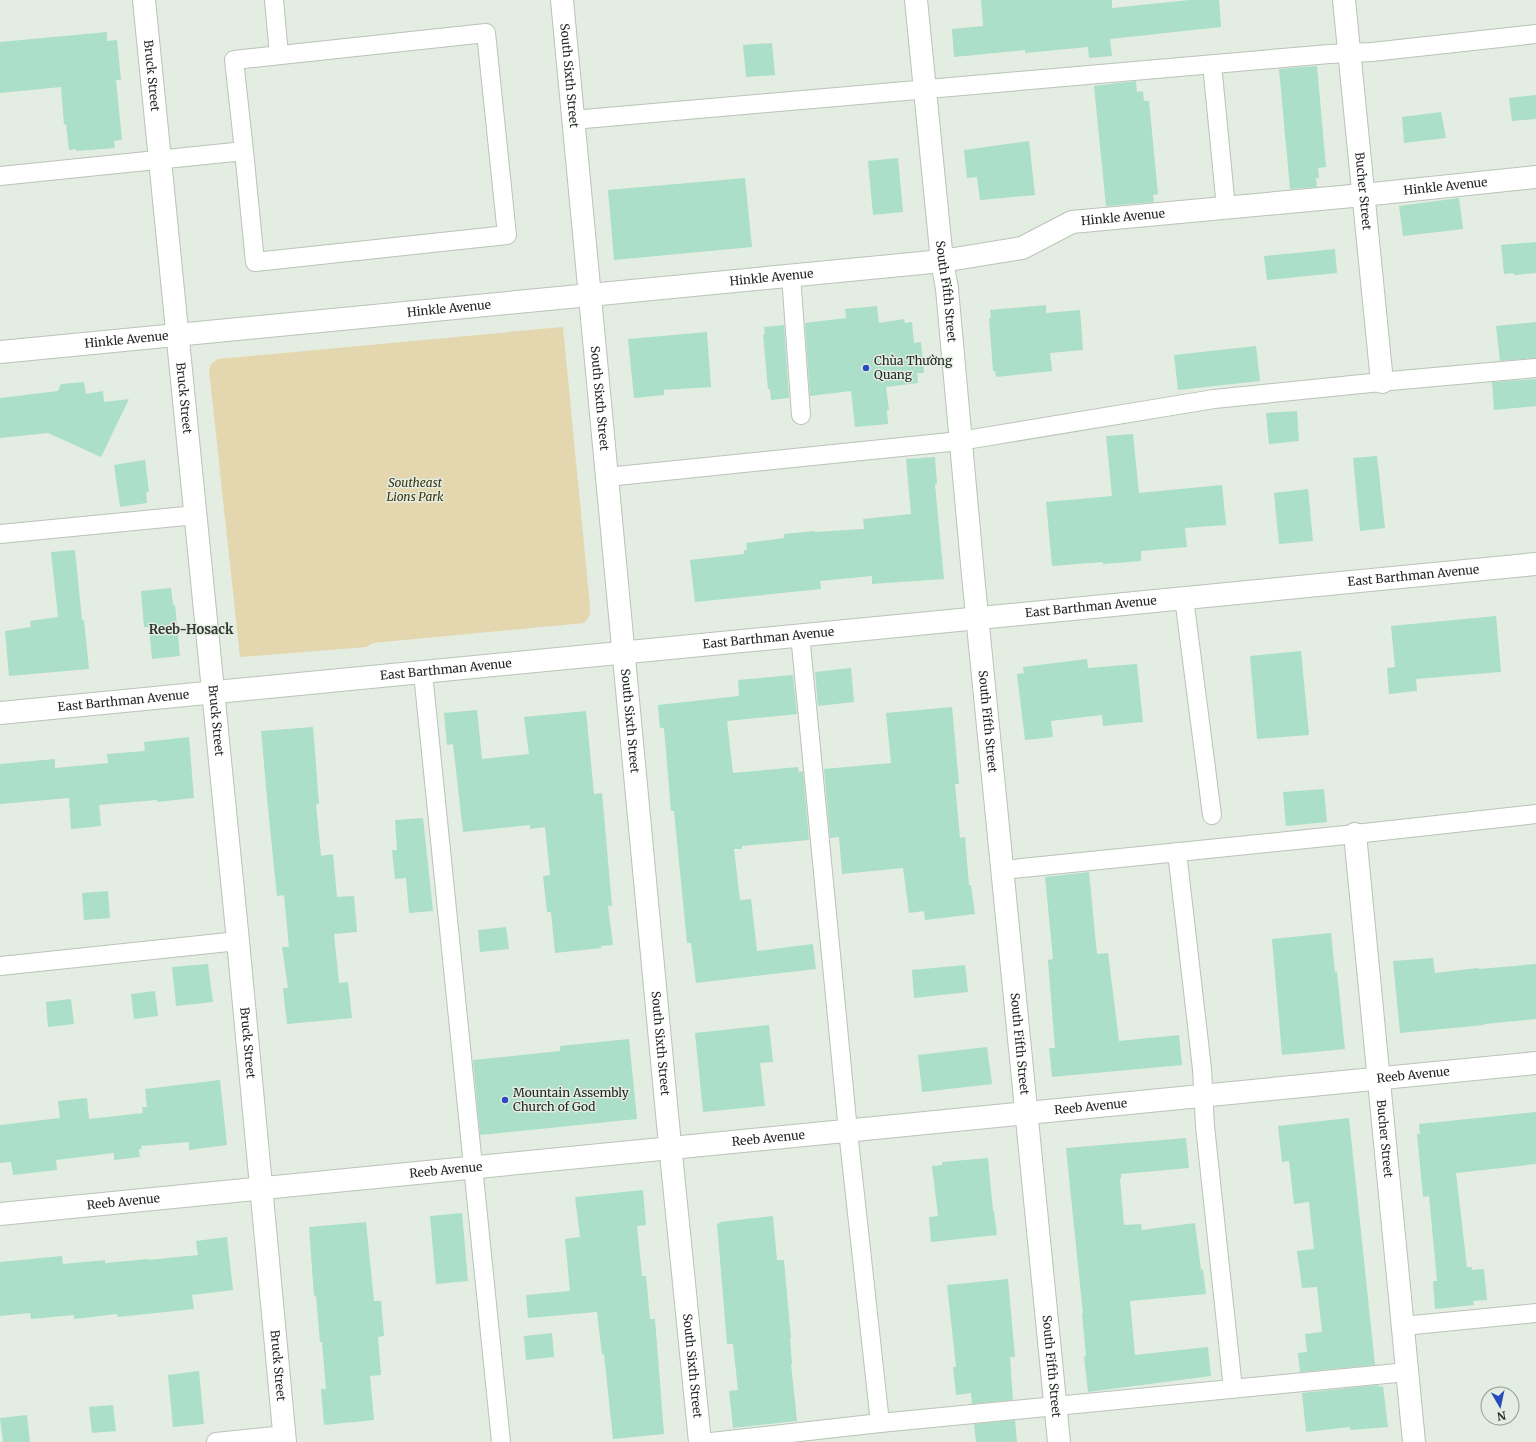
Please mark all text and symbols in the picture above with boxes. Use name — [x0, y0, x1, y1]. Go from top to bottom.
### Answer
street label: South Sixth Street — [557, 23, 582, 129]
street label: Bruck Street — [141, 39, 163, 112]
street label: Bucher Street — [1352, 151, 1375, 231]
street label: Hinkle Avenue — [1403, 174, 1488, 198]
street label: Hinkle Avenue — [1080, 205, 1165, 228]
street label: South Fifth Street — [933, 240, 960, 343]
street label: Hinkle Avenue — [729, 265, 814, 288]
street label: Hinkle Avenue — [406, 297, 491, 320]
street label: Hinkle Avenue — [84, 328, 169, 351]
street label: South Sixth Street — [588, 345, 612, 451]
place label: Chùa Thường Quang — [874, 353, 953, 382]
street label: Bruck Street — [173, 362, 195, 435]
marker: Chùa Thường Quang — [861, 363, 871, 373]
park label: Southeast Lions Park — [386, 475, 444, 504]
street label: East Barthman Avenue — [1347, 561, 1480, 589]
street label: East Barthman Avenue — [1024, 593, 1157, 620]
district label: Reeb-Hosack — [149, 621, 234, 638]
street label: East Barthman Avenue — [702, 624, 835, 651]
street label: East Barthman Avenue — [379, 655, 512, 683]
street label: South Sixth Street — [618, 668, 643, 774]
street label: South Fifth Street — [975, 670, 1001, 773]
street label: Bruck Street — [205, 684, 228, 757]
street label: East Barthman Avenue — [57, 687, 190, 714]
street label: South Sixth Street — [648, 990, 673, 1097]
street label: South Fifth Street — [1007, 992, 1033, 1096]
street label: Bruck Street — [237, 1006, 259, 1080]
street label: Reeb Avenue — [1376, 1064, 1450, 1086]
place label: Mountain Assembly Church of God — [513, 1085, 629, 1114]
marker: Mountain Assembly Church of God — [500, 1095, 510, 1105]
street label: Reeb Avenue — [1054, 1095, 1128, 1117]
street label: Bucher Street — [1374, 1099, 1396, 1178]
street label: Reeb Avenue — [731, 1127, 805, 1149]
street label: Reeb Avenue — [409, 1159, 483, 1181]
street label: Reeb Avenue — [86, 1190, 161, 1212]
street label: South Sixth Street — [680, 1313, 706, 1419]
street label: South Fifth Street — [1039, 1314, 1065, 1418]
street label: Bruck Street — [268, 1329, 289, 1402]
north arrow — [1480, 1386, 1520, 1426]
text: N — [1496, 1408, 1507, 1424]

